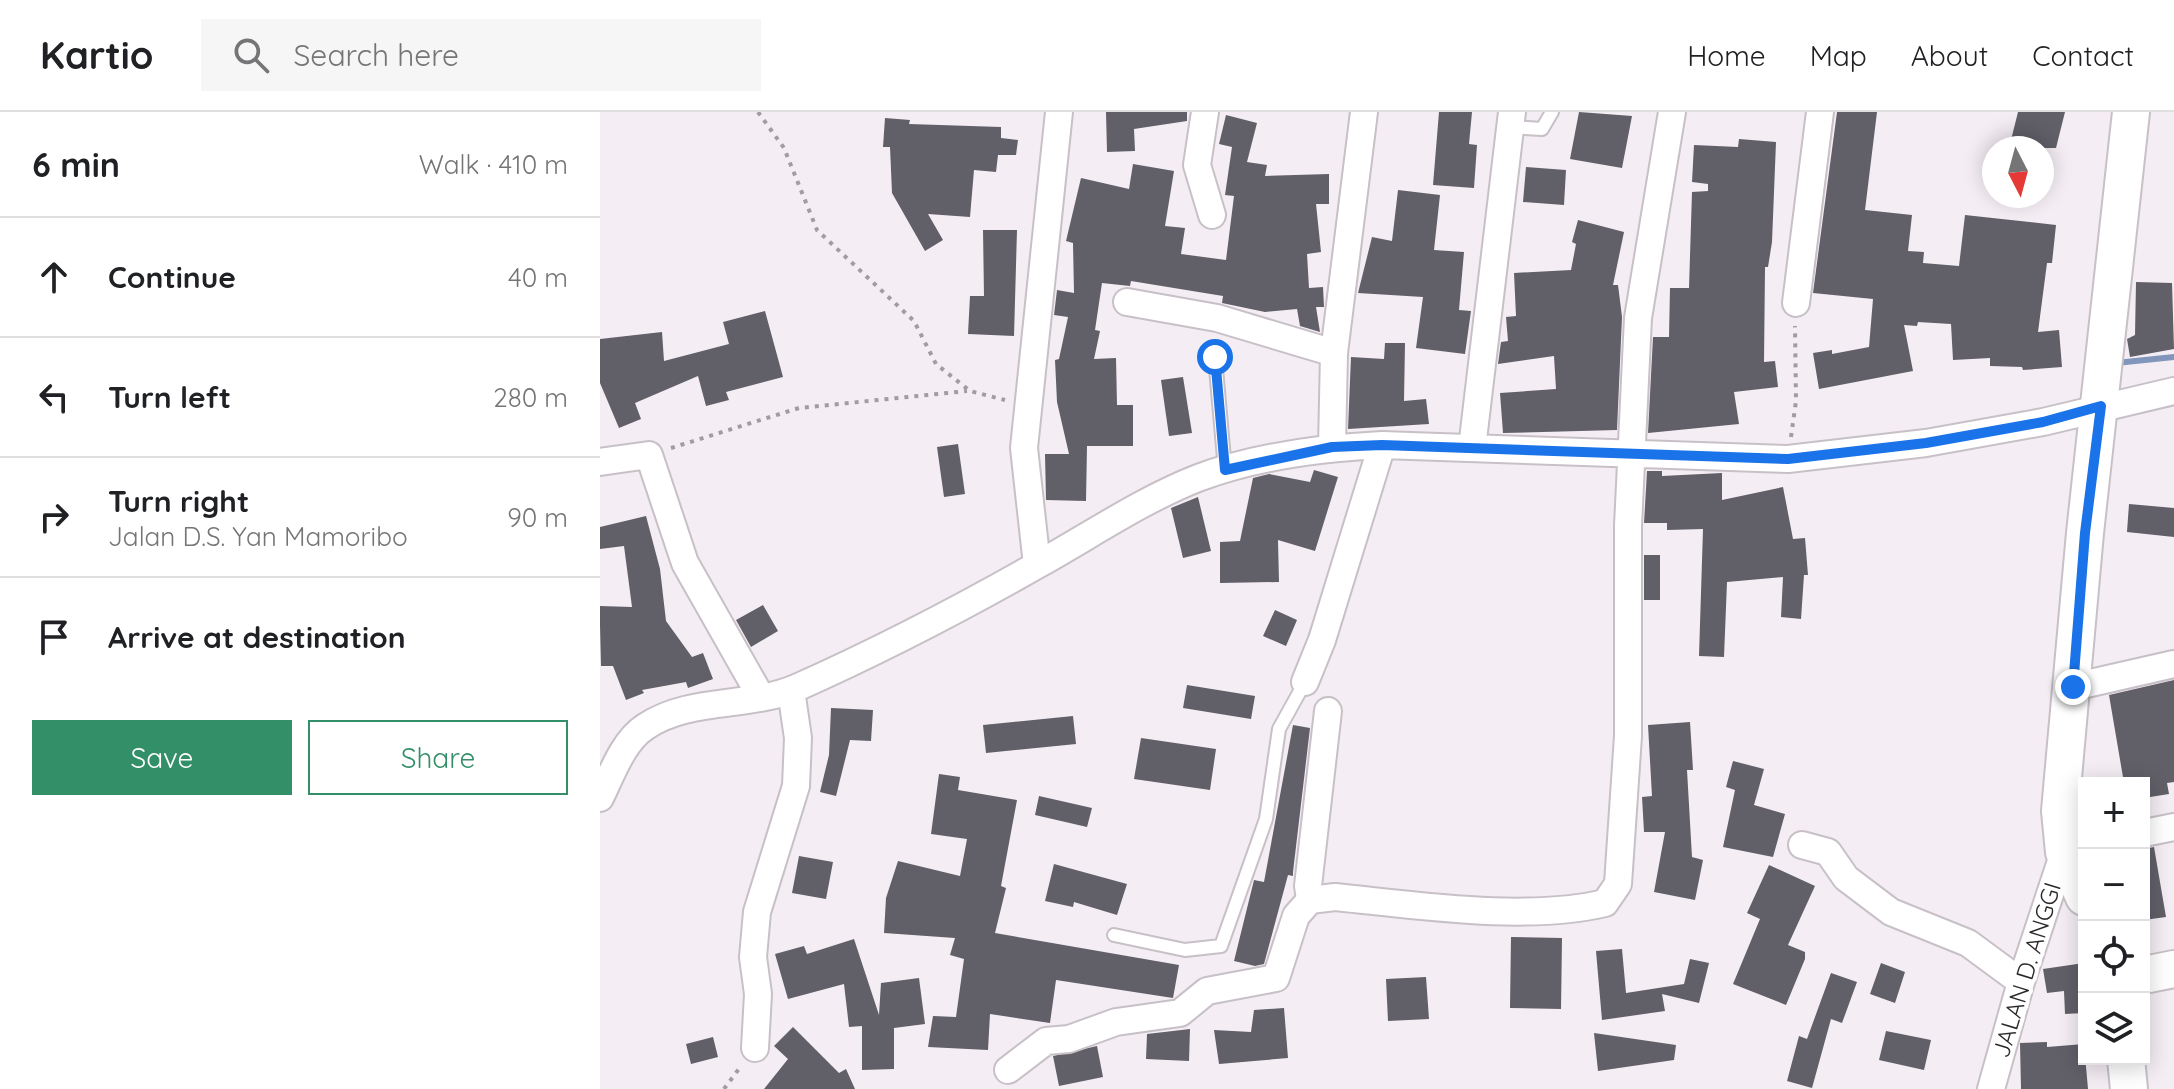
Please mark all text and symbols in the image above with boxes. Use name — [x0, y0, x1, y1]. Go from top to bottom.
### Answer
search box — [201, 19, 761, 91]
text: Kartio — [40, 31, 153, 79]
icon: search — [229, 33, 273, 77]
text: Search here — [293, 36, 459, 74]
text: Home — [1687, 38, 1766, 73]
text: Map — [1810, 38, 1867, 73]
text: About — [1911, 38, 1988, 73]
text: Contact — [2032, 38, 2134, 73]
north arrow — [1982, 136, 2054, 208]
text: 6 min — [32, 143, 120, 186]
text: Walk · 410 m — [419, 148, 568, 181]
icon: ahead — [32, 255, 76, 299]
text: Continue — [108, 258, 236, 296]
text: 40 m — [508, 261, 568, 294]
route start — [1197, 339, 1233, 375]
icon: left — [32, 375, 76, 419]
text: Turn left — [108, 378, 231, 416]
text: 280 m — [493, 381, 568, 414]
text: Turn right — [108, 482, 249, 520]
icon: right — [32, 495, 76, 539]
text: 90 m — [507, 501, 568, 534]
text: Jalan D.S. Yan Mamoribo — [108, 520, 408, 553]
icon: arrive — [32, 615, 76, 659]
text: Arrive at destination — [108, 618, 406, 656]
route end — [2055, 669, 2091, 705]
button: Save — [32, 720, 292, 795]
button: Share — [308, 720, 568, 795]
map controls — [2078, 777, 2150, 1065]
button: + — [2078, 777, 2150, 849]
button: − — [2078, 849, 2150, 921]
street label: JALAN D. ANGGI — [1985, 878, 2067, 1061]
button: locate — [2078, 921, 2150, 993]
button: layers — [2078, 993, 2150, 1065]

